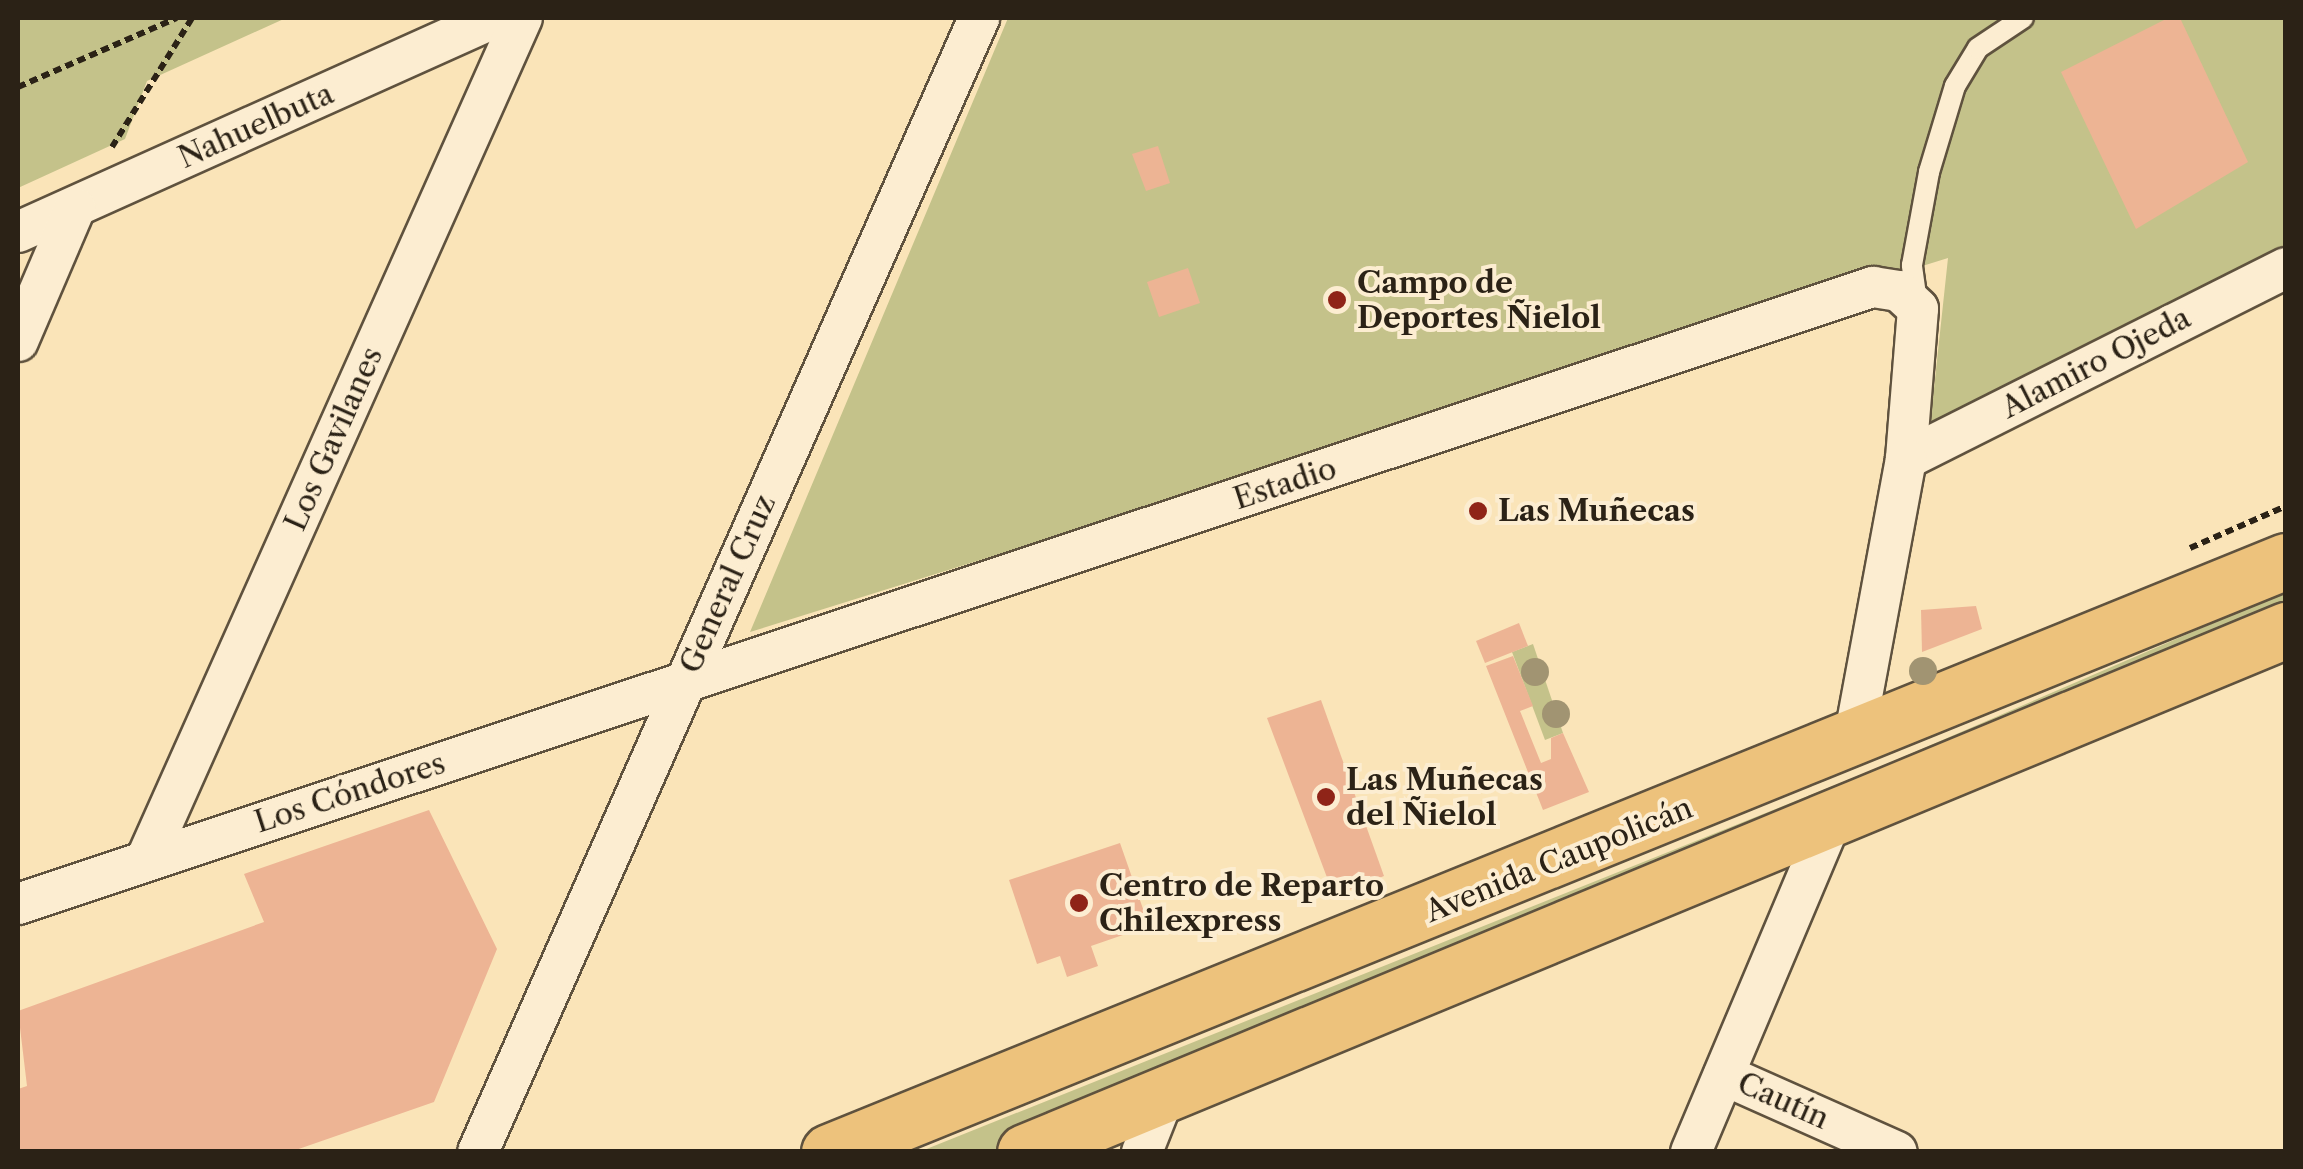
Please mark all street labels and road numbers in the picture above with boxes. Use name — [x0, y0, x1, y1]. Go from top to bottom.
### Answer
street label: Nahuelbuta — [173, 76, 339, 176]
street label: Alamiro Ojeda — [1996, 300, 2196, 426]
street label: Los Gavilanes — [277, 342, 391, 536]
street label: Estadio — [1229, 451, 1341, 517]
street label: General Cruz — [673, 489, 783, 679]
street label: Los Cóndores — [250, 745, 450, 841]
street label: Avenida Caupolicán — [1420, 790, 1698, 930]
street label: Cautín — [1732, 1065, 1834, 1137]

